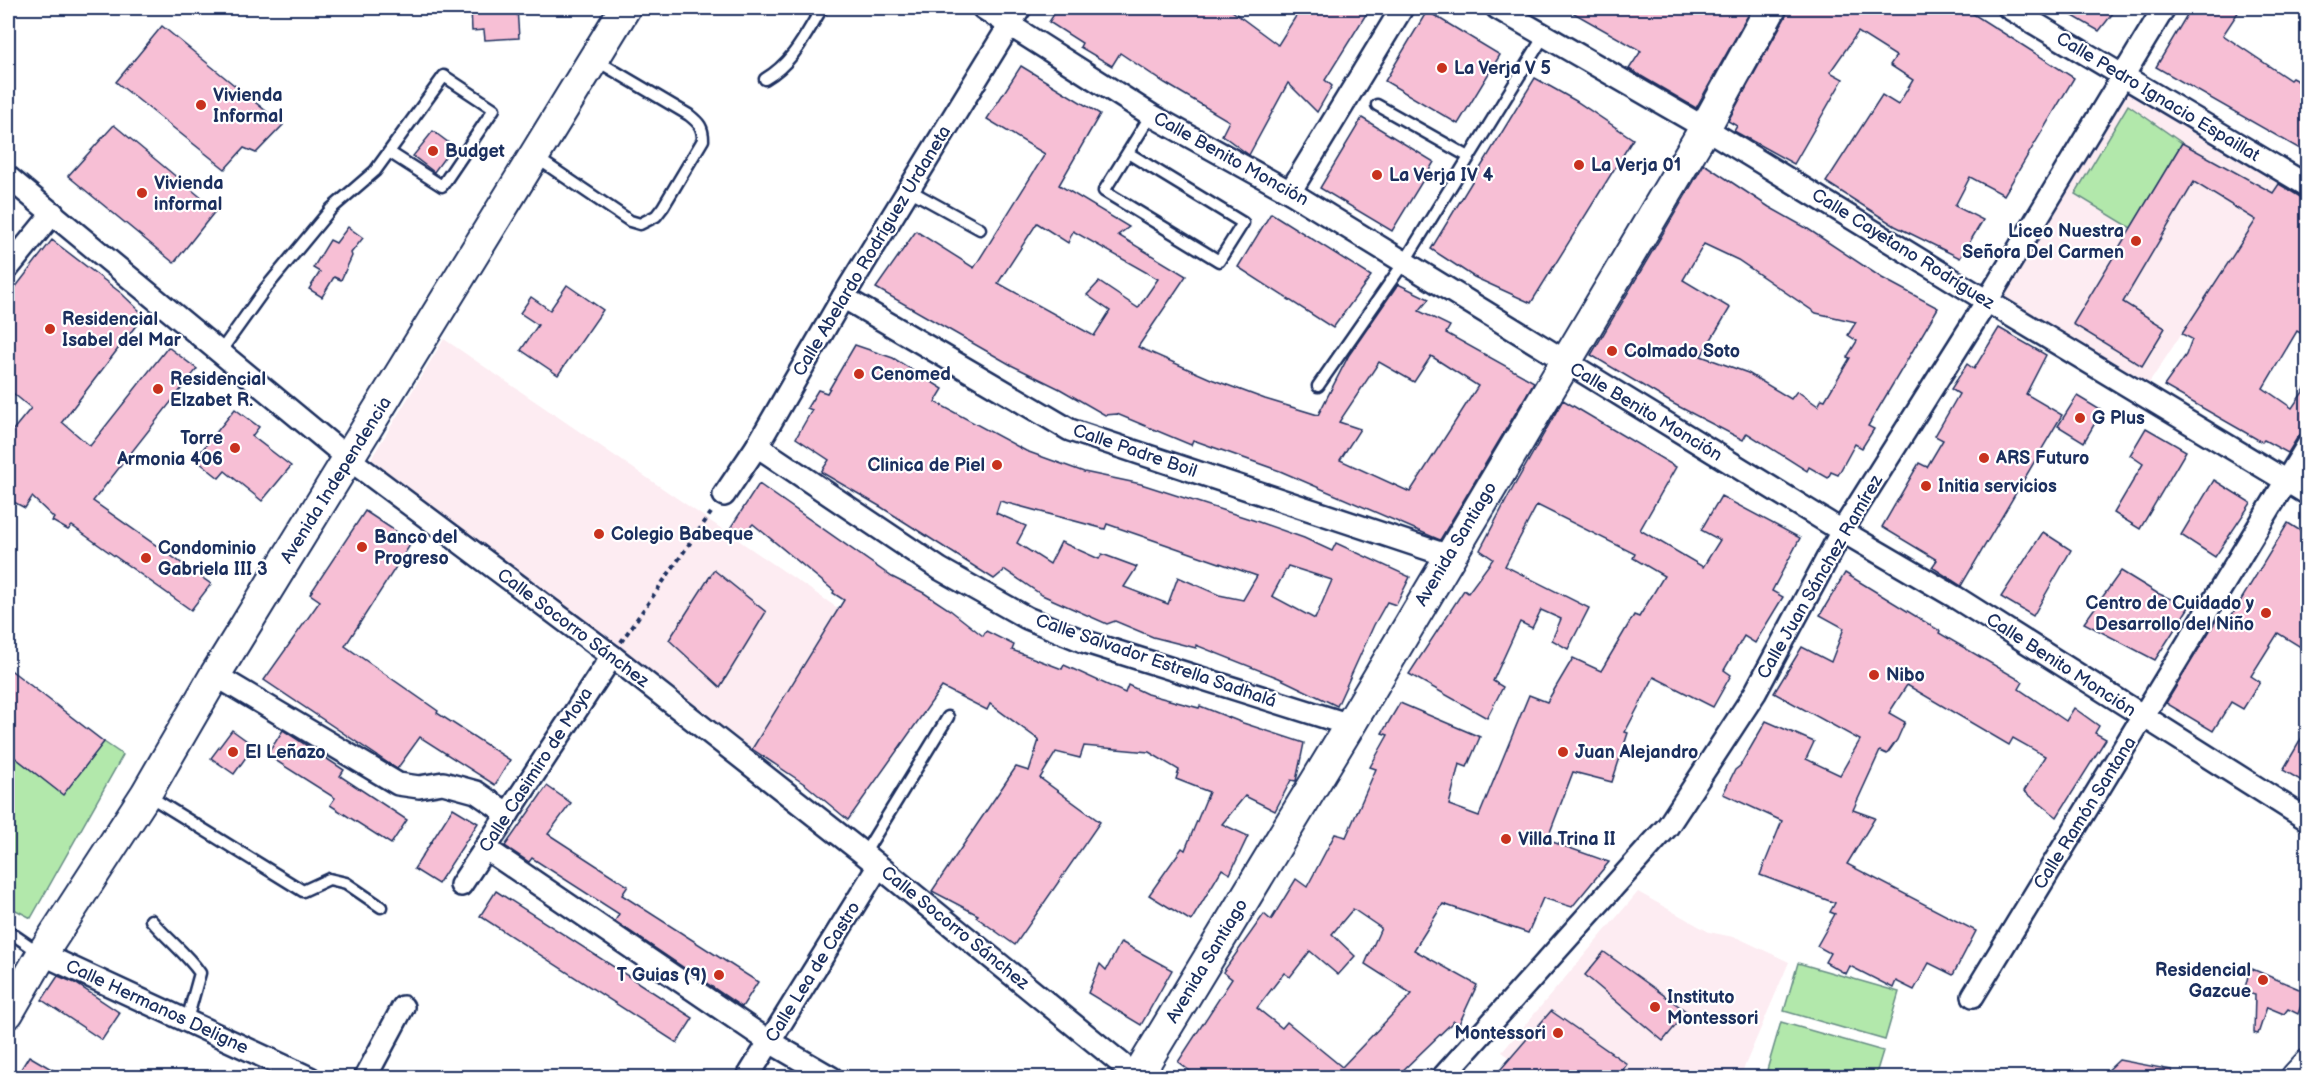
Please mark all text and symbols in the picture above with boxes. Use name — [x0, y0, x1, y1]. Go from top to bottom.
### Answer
street label: Calle Pedro Ignacio Espaillat — [2052, 28, 2264, 166]
place label: La Verja V 5 — [1454, 58, 1551, 79]
marker: La Verja V 5 — [1435, 61, 1449, 75]
place label: Vivienda Informal — [213, 85, 283, 127]
marker: Vivienda Informal — [194, 98, 208, 112]
street label: Calle Benito Monción — [1150, 108, 1312, 210]
street label: Calle Abelardo Rodríguez Urdaneta — [789, 122, 955, 380]
place label: Budget — [445, 141, 505, 162]
marker: Budget — [426, 144, 440, 158]
place label: La Verja 01 — [1591, 155, 1681, 176]
marker: La Verja 01 — [1572, 158, 1586, 172]
place label: La Verja IV 4 — [1389, 165, 1494, 186]
marker: La Verja IV 4 — [1370, 168, 1384, 182]
place label: Vivienda informal — [154, 173, 224, 215]
street label: Calle Cayetano Rodríguez — [1808, 184, 1999, 314]
marker: Vivienda informal — [135, 186, 149, 200]
place label: Liceo Nuestra Señora Del Carmen — [1962, 221, 2124, 263]
marker: Liceo Nuestra Señora Del Carmen — [2129, 234, 2143, 248]
place label: Residencial Isabel del Mar — [62, 309, 182, 351]
marker: Residencial Isabel del Mar — [43, 322, 57, 336]
place label: Colmado Soto — [1624, 341, 1740, 362]
marker: Colmado Soto — [1605, 344, 1619, 358]
street label: Calle Benito Monción — [1566, 358, 1726, 466]
place label: Cenomed — [871, 364, 951, 385]
marker: Cenomed — [852, 367, 866, 381]
place label: Residencial Elzabet R. — [170, 369, 266, 411]
marker: Residencial Elzabet R. — [151, 382, 165, 396]
street label: Avenida Independencia — [276, 393, 396, 567]
place label: G Plus — [2092, 408, 2145, 429]
marker: G Plus — [2073, 411, 2087, 425]
street label: Calle Padre Boil — [1070, 420, 1200, 482]
place label: Torre Armonia 406 — [116, 428, 223, 470]
marker: Torre Armonia 406 — [228, 441, 242, 455]
place label: ARS Futuro — [1995, 448, 2089, 469]
marker: ARS Futuro — [1977, 451, 1991, 465]
place label: Clinica de Piel — [868, 455, 985, 476]
marker: Clinica de Piel — [990, 458, 1004, 472]
street label: Calle Juan Sánchez Ramírez — [1753, 471, 1887, 683]
place label: Initia servicios — [1938, 476, 2057, 497]
street label: Avenida Santiago — [1411, 478, 1501, 610]
marker: Initia servicios — [1919, 479, 1933, 493]
place label: Colegio Babeque — [611, 524, 753, 545]
place label: Banco del Progreso — [374, 527, 457, 569]
marker: Colegio Babeque — [592, 527, 606, 541]
place label: Condominio Gabriela III 3 — [158, 538, 268, 580]
marker: Banco del Progreso — [355, 540, 369, 554]
marker: Condominio Gabriela III 3 — [139, 551, 153, 565]
street label: Calle Socorro Sánchez — [493, 564, 653, 692]
place label: Centro de Cuidado y Desarrollo del Niño — [2086, 593, 2255, 635]
marker: Centro de Cuidado y Desarrollo del Niño — [2259, 606, 2273, 620]
street label: Calle Benito Monción — [1982, 609, 2140, 721]
street label: Calle Salvador Estrella Sadhalá — [1033, 610, 1279, 712]
place label: Nibo — [1886, 665, 1925, 686]
marker: Nibo — [1867, 668, 1881, 682]
street label: Calle Casimiro de Moya — [475, 684, 597, 856]
street label: Calle Ramón Santana — [2029, 733, 2141, 893]
place label: El Leñazo — [245, 742, 326, 763]
place label: Juan Alejandro — [1575, 742, 1698, 763]
marker: El Leñazo — [226, 745, 240, 759]
marker: Juan Alejandro — [1556, 745, 1570, 759]
place label: Villa Trina II — [1518, 829, 1616, 850]
marker: Villa Trina II — [1499, 832, 1513, 846]
street label: Calle Socorro Sánchez — [877, 862, 1034, 994]
street label: Avenida Santiago — [1162, 895, 1252, 1027]
street label: Calle Lea de Castro — [761, 898, 865, 1046]
street label: Calle Hermanos Deligne — [62, 955, 252, 1059]
place label: Residencial Gazcue — [2155, 960, 2251, 1002]
place label: T Guias (9) — [617, 965, 707, 986]
marker: T Guias (9) — [712, 968, 726, 982]
marker: Residencial Gazcue — [2256, 973, 2270, 987]
place label: Instituto Montessori — [1667, 987, 1758, 1029]
marker: Instituto Montessori — [1648, 1000, 1662, 1014]
place label: Montessori — [1455, 1023, 1546, 1044]
marker: Montessori — [1551, 1026, 1565, 1040]

